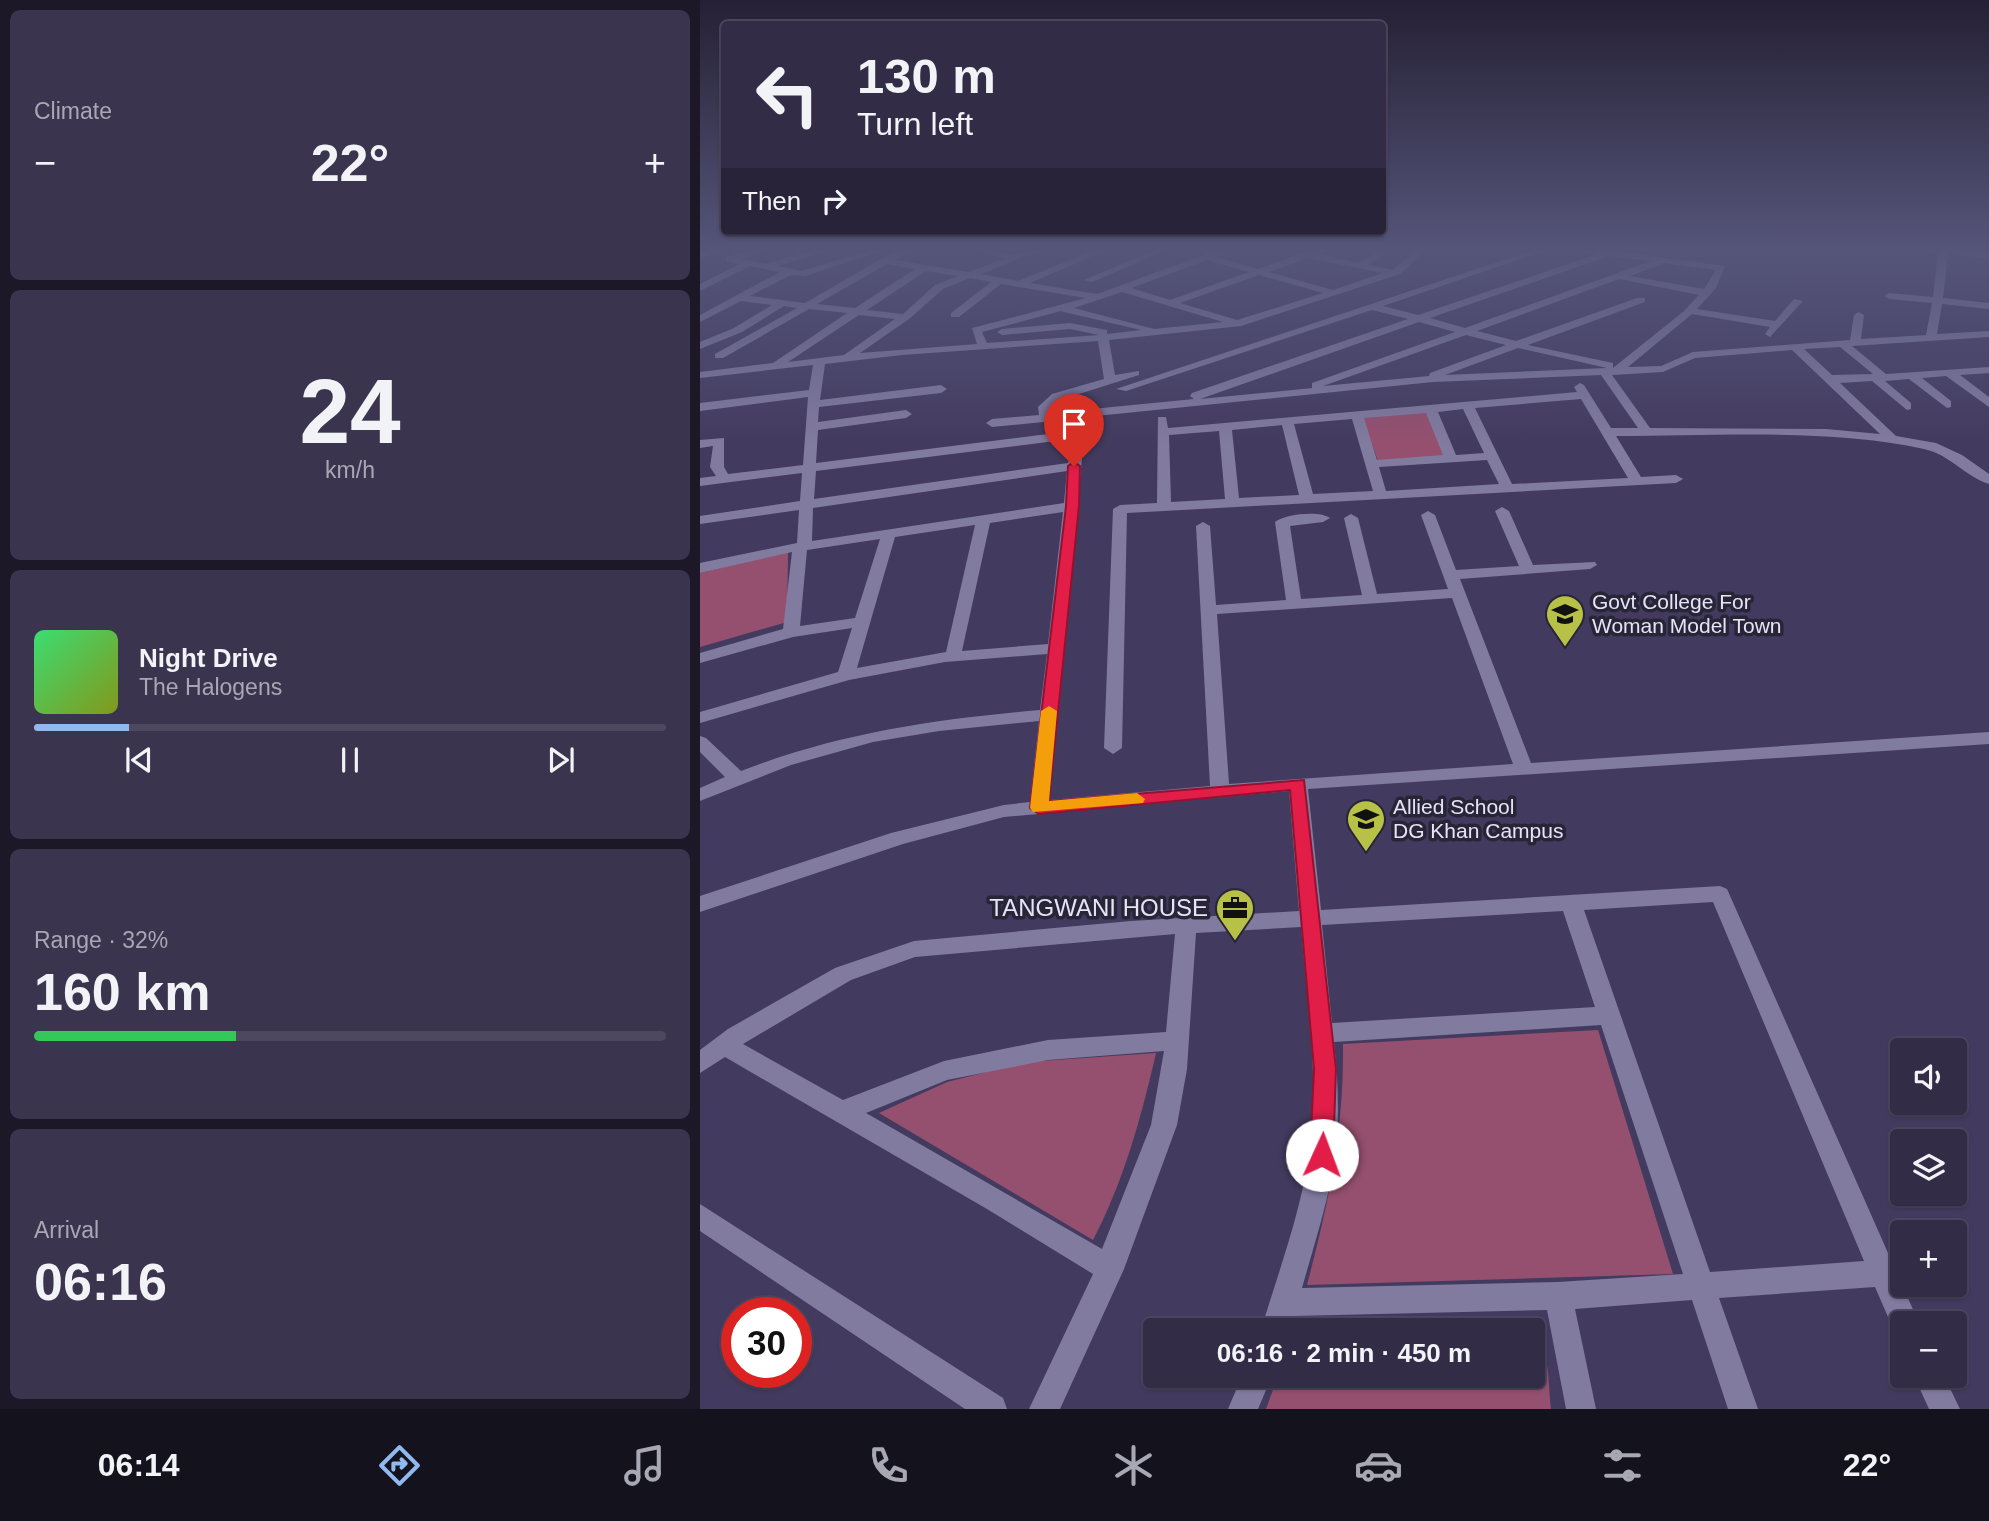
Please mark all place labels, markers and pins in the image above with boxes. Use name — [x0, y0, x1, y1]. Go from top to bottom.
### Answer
pin — [1044, 394, 1104, 466]
place label: Govt College For Woman Model Town — [1592, 590, 1781, 637]
school or university icon: Govt College For Woman Model Town — [1544, 593, 1586, 648]
place label: Allied School DG Khan Campus — [1393, 795, 1563, 842]
school or university icon: Allied School DG Khan Campus — [1345, 798, 1387, 853]
office icon: TANGWANI HOUSE — [1214, 887, 1256, 942]
place label: TANGWANI HOUSE — [989, 894, 1208, 921]

